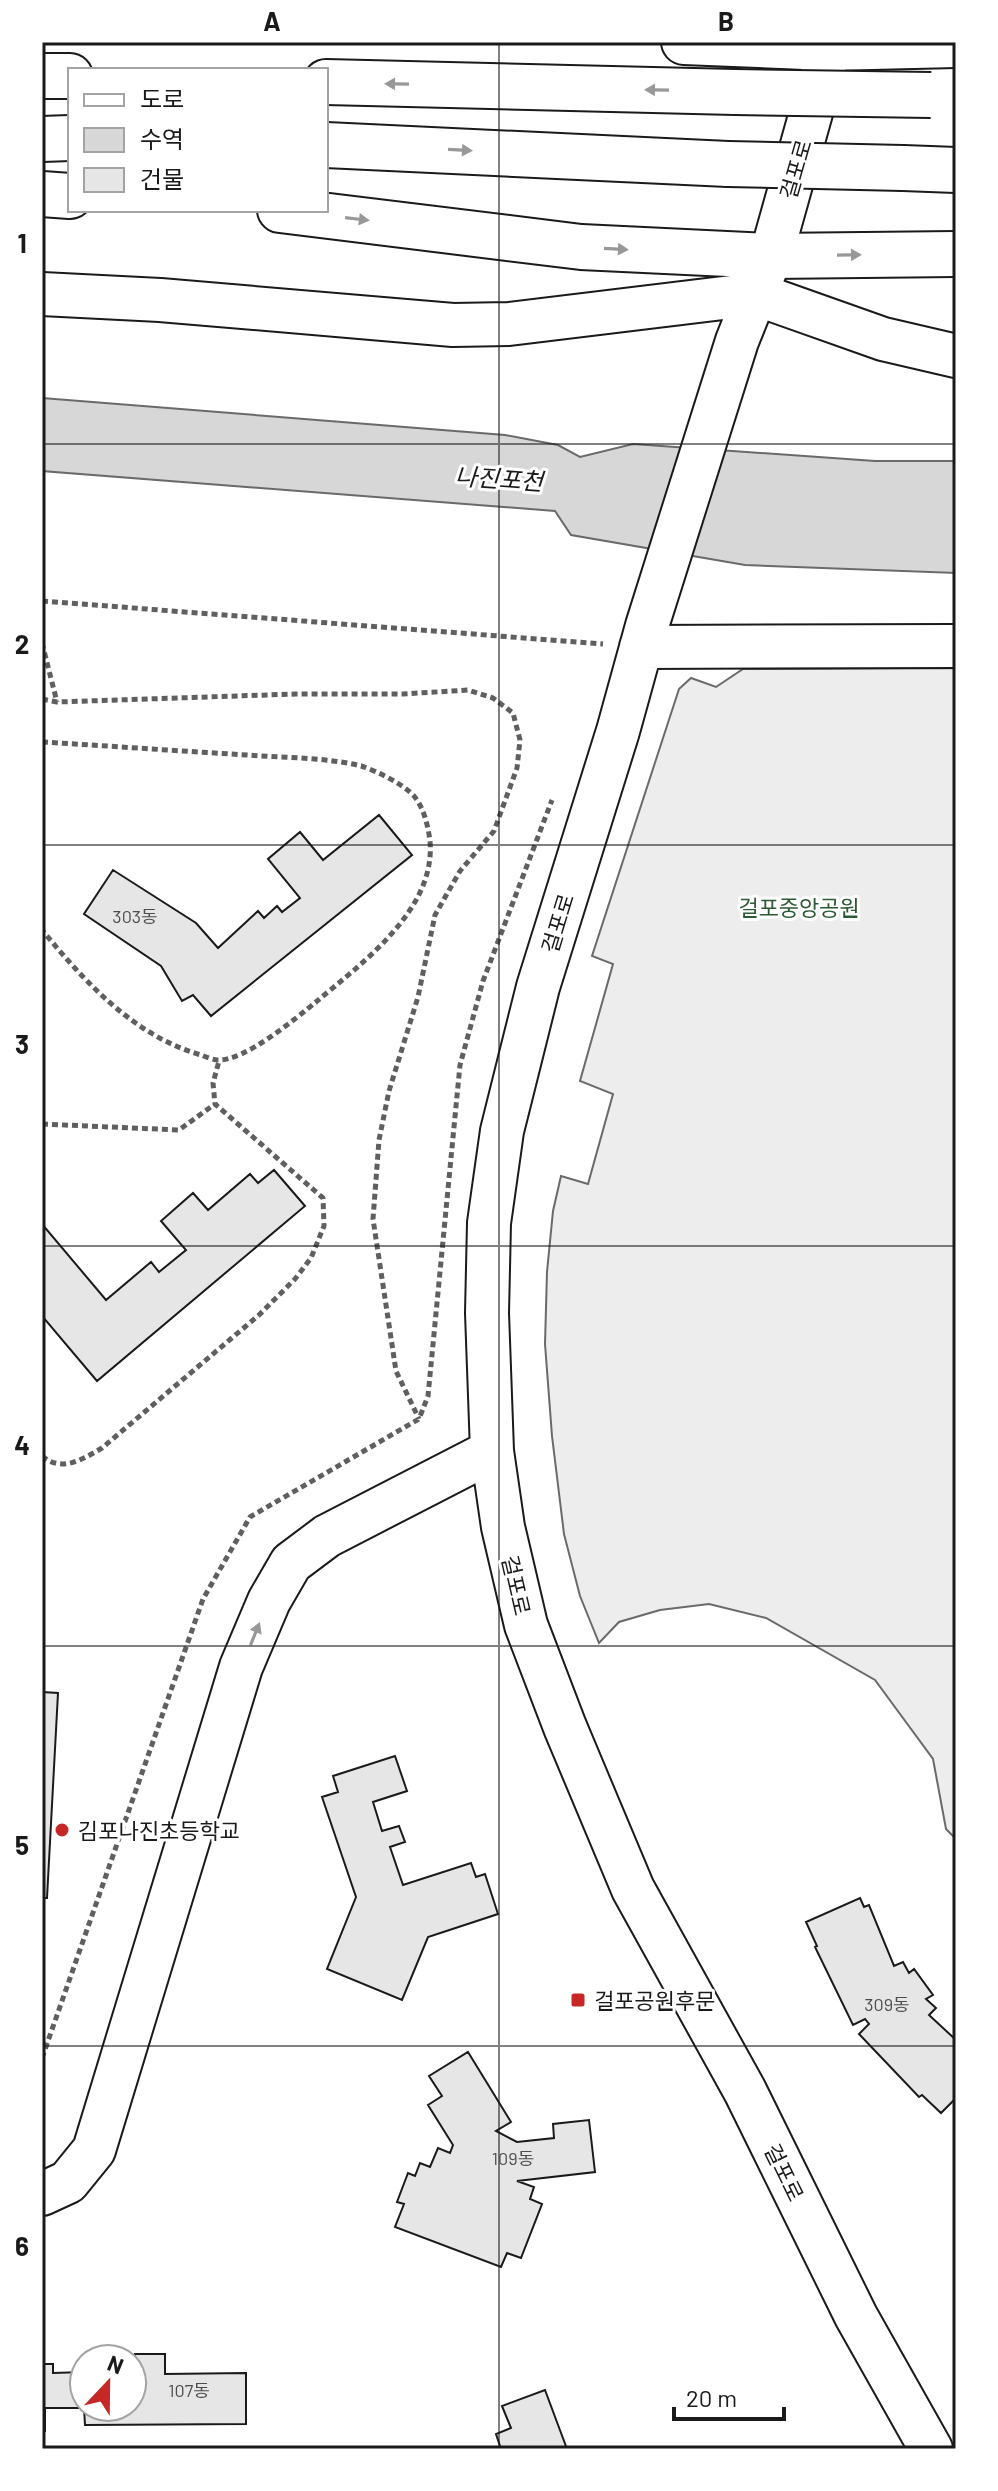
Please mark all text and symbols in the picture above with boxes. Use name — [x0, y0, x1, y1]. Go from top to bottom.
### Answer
text: A — [263, 5, 281, 36]
text: B — [718, 5, 734, 36]
legend — [68, 68, 328, 212]
one-way arrow — [384, 78, 409, 90]
text: 도로 — [140, 84, 184, 113]
one-way arrow — [644, 84, 669, 97]
text: 수역 — [140, 124, 184, 153]
street label: 걸포로 — [774, 136, 816, 202]
one-way arrow — [448, 144, 473, 157]
text: 건물 — [140, 164, 184, 193]
one-way arrow — [345, 213, 370, 226]
text: 1 — [17, 227, 27, 258]
one-way arrow — [604, 242, 629, 255]
one-way arrow — [837, 249, 862, 261]
water label: 나진포천 — [454, 460, 547, 496]
text: 2 — [15, 628, 29, 659]
street label: 걸포로 — [536, 890, 578, 956]
park label: 걸포중앙공원 — [738, 894, 860, 920]
house number: 303동 — [112, 905, 158, 927]
text: 3 — [15, 1028, 29, 1059]
text: 4 — [14, 1429, 30, 1460]
street label: 걸포로 — [498, 1552, 536, 1618]
one-way arrow — [248, 1622, 261, 1646]
place label: 김포나진초등학교 — [78, 1817, 240, 1843]
marker: 김포나진초등학교 — [53, 1821, 71, 1839]
text: 5 — [15, 1829, 29, 1860]
place label: 걸포공원후문 — [594, 1987, 715, 2013]
marker: 걸포공원후문 — [569, 1991, 587, 2009]
house number: 309동 — [864, 1993, 910, 2015]
street label: 걸포로 — [760, 2139, 810, 2205]
house number: 109동 — [492, 2147, 534, 2169]
text: 6 — [15, 2230, 29, 2261]
north arrow — [68, 2343, 148, 2423]
text: N — [104, 2349, 128, 2378]
scale bar — [674, 2371, 784, 2421]
house number: 107동 — [168, 2379, 210, 2401]
text: 20 m — [686, 2383, 737, 2412]

